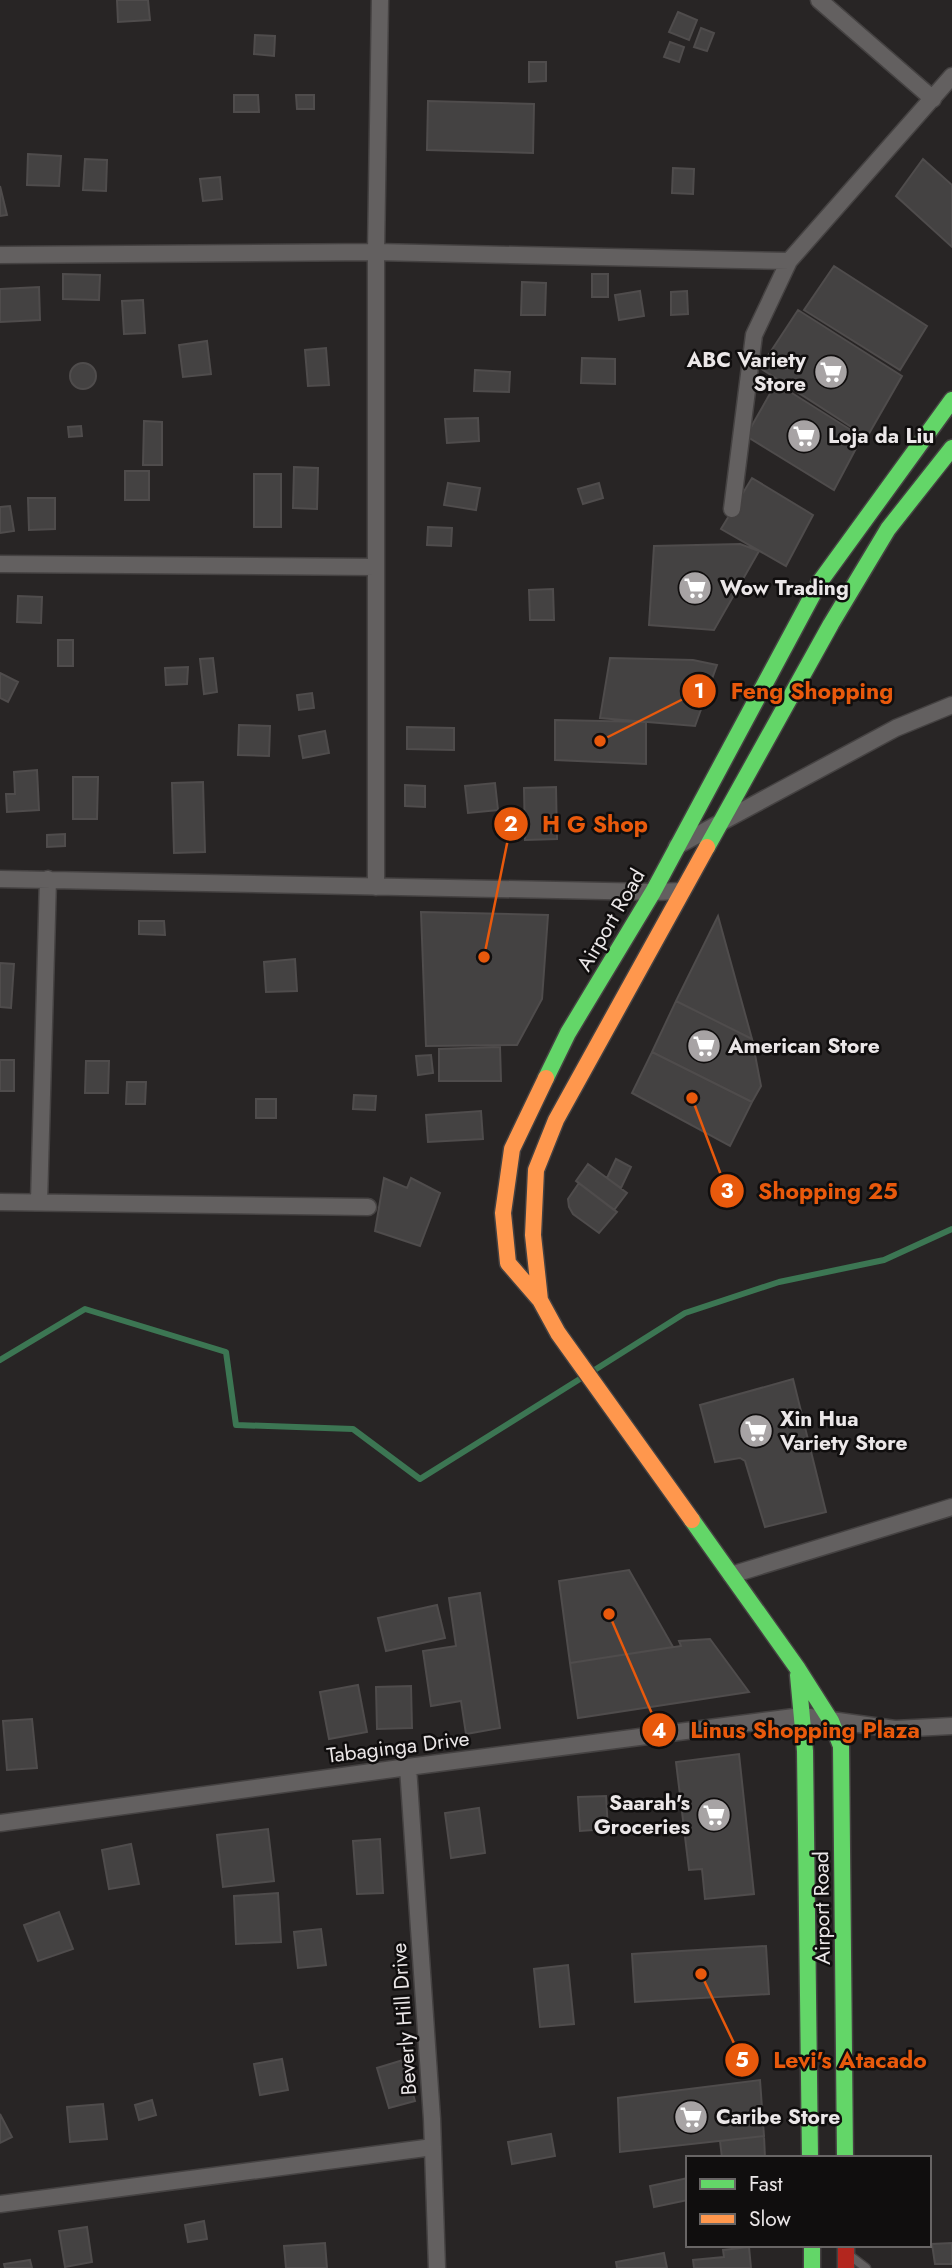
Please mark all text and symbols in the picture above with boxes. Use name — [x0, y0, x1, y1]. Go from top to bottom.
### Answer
place label: ABC Variety Store — [686, 345, 807, 399]
supermarket icon: ABC Variety Store — [812, 353, 850, 391]
supermarket icon: Loja da Liu — [785, 417, 823, 455]
place label: Loja da Liu — [828, 421, 934, 451]
supermarket icon: Wow Trading — [676, 569, 714, 607]
place label: Wow Trading — [720, 573, 849, 603]
callout: Feng Shopping — [682, 669, 907, 713]
text: Feng Shopping — [731, 674, 893, 708]
text: 1 — [694, 676, 704, 706]
callout: H G Shop — [493, 802, 662, 846]
text: H G Shop — [542, 807, 648, 841]
text: 2 — [504, 809, 518, 839]
street label: Airport Road — [570, 863, 652, 977]
supermarket icon: American Store — [685, 1027, 723, 1065]
place label: American Store — [727, 1031, 880, 1061]
callout: Shopping 25 — [709, 1169, 912, 1213]
text: Shopping 25 — [758, 1174, 898, 1208]
text: 3 — [720, 1176, 734, 1206]
place label: Xin Hua Variety Store — [779, 1404, 908, 1458]
supermarket icon: Xin Hua Variety Store — [737, 1412, 775, 1450]
callout: Linus Shopping Plaza — [641, 1708, 934, 1752]
text: Linus Shopping Plaza — [690, 1713, 920, 1747]
text: 4 — [652, 1716, 666, 1746]
street label: Tabaginga Drive — [325, 1723, 471, 1771]
place label: Saarah's Groceries — [594, 1788, 690, 1842]
supermarket icon: Saarah's Groceries — [695, 1796, 733, 1834]
street label: Airport Road — [806, 1851, 838, 1965]
street label: Beverly Hill Drive — [384, 1942, 424, 2096]
callout: Levi's Atacado — [724, 2038, 941, 2082]
text: Levi's Atacado — [773, 2043, 927, 2077]
text: 5 — [735, 2045, 749, 2075]
supermarket icon: Caribe Store — [672, 2098, 710, 2136]
place label: Caribe Store — [716, 2102, 840, 2132]
legend — [686, 2156, 931, 2247]
text: Fast — [749, 2169, 782, 2199]
text: Slow — [749, 2204, 791, 2234]

